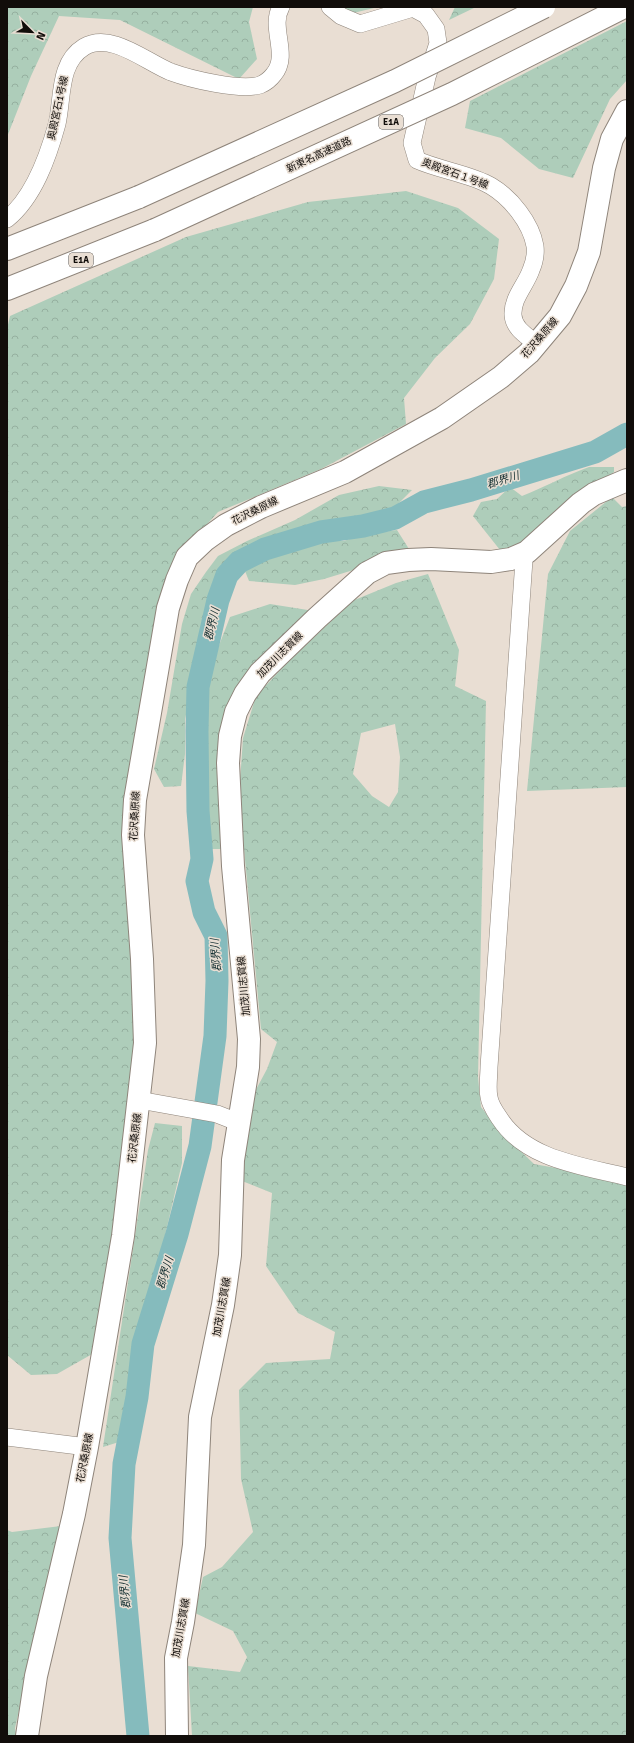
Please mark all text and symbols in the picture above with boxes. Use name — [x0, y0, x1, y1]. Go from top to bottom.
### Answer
north arrow — [12, 12, 52, 52]
text: N — [33, 30, 48, 42]
street label: 奥殿宮石1号線 — [45, 75, 71, 141]
road number: E1A — [379, 115, 403, 129]
street label: 新東名高速道路 — [285, 135, 353, 175]
street label: 奥殿宮石１号線 — [420, 156, 490, 192]
road number: E1A — [69, 253, 93, 267]
street label: 花沢桑原線 — [519, 315, 561, 361]
water label: 郡界川 — [485, 469, 522, 491]
street label: 花沢桑原線 — [230, 495, 280, 527]
water label: 郡界川 — [202, 605, 222, 642]
street label: 加茂川志賀線 — [255, 630, 305, 680]
street label: 花沢桑原線 — [128, 791, 142, 841]
water label: 郡界川 — [208, 937, 224, 972]
street label: 加茂川志賀線 — [235, 956, 253, 1016]
street label: 花沢桑原線 — [126, 1112, 144, 1164]
water label: 郡界川 — [154, 1254, 176, 1291]
street label: 加茂川志賀線 — [211, 1276, 233, 1338]
street label: 花沢桑原線 — [74, 1432, 96, 1484]
water label: 郡界川 — [117, 1574, 133, 1609]
street label: 加茂川志賀線 — [170, 1597, 192, 1659]

